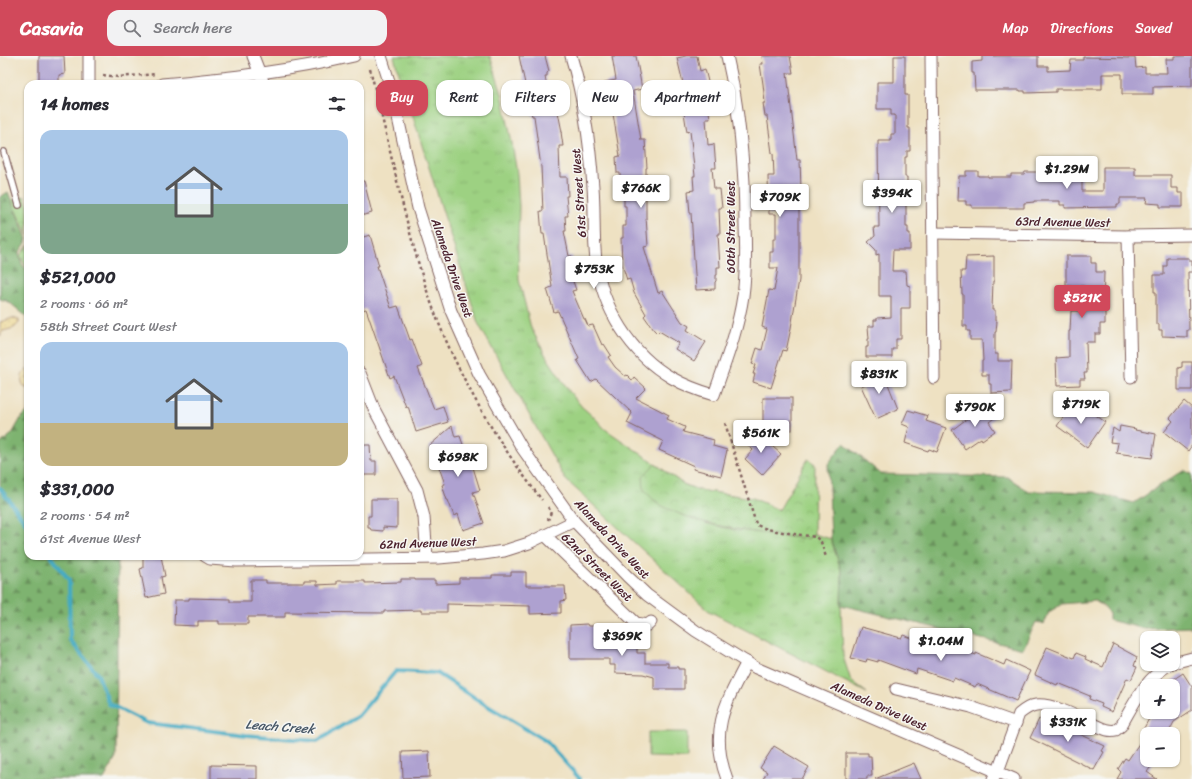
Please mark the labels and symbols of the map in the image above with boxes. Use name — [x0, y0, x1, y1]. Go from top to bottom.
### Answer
street label: 61st Street West — [565, 148, 593, 238]
pin: $1.29M — [1034, 156, 1100, 190]
pin: $766K — [613, 175, 669, 209]
pin: $394K — [864, 180, 920, 214]
street label: 60th Street West — [720, 181, 742, 273]
pin: $709K — [752, 184, 808, 218]
street label: 63rd Avenue West — [1015, 210, 1112, 234]
street label: Alameda Drive West — [424, 214, 479, 321]
pin: $753K — [566, 256, 622, 290]
pin: $521K — [1054, 285, 1110, 319]
pin: $831K — [851, 361, 907, 395]
pin: $719K — [1053, 391, 1109, 425]
pin: $790K — [947, 394, 1003, 428]
pin: $561K — [733, 420, 789, 454]
pin: $698K — [430, 444, 486, 478]
street label: Alameda Drive West — [568, 493, 655, 584]
street label: 62nd Street West — [556, 527, 638, 607]
street label: 62nd Avenue West — [379, 530, 478, 556]
pin: $369K — [594, 623, 650, 657]
pin: $1.04M — [908, 628, 974, 662]
street label: Alameda Drive West — [826, 674, 931, 737]
pin: $331K — [1040, 709, 1096, 743]
water label: Leach Creek — [245, 713, 317, 741]

